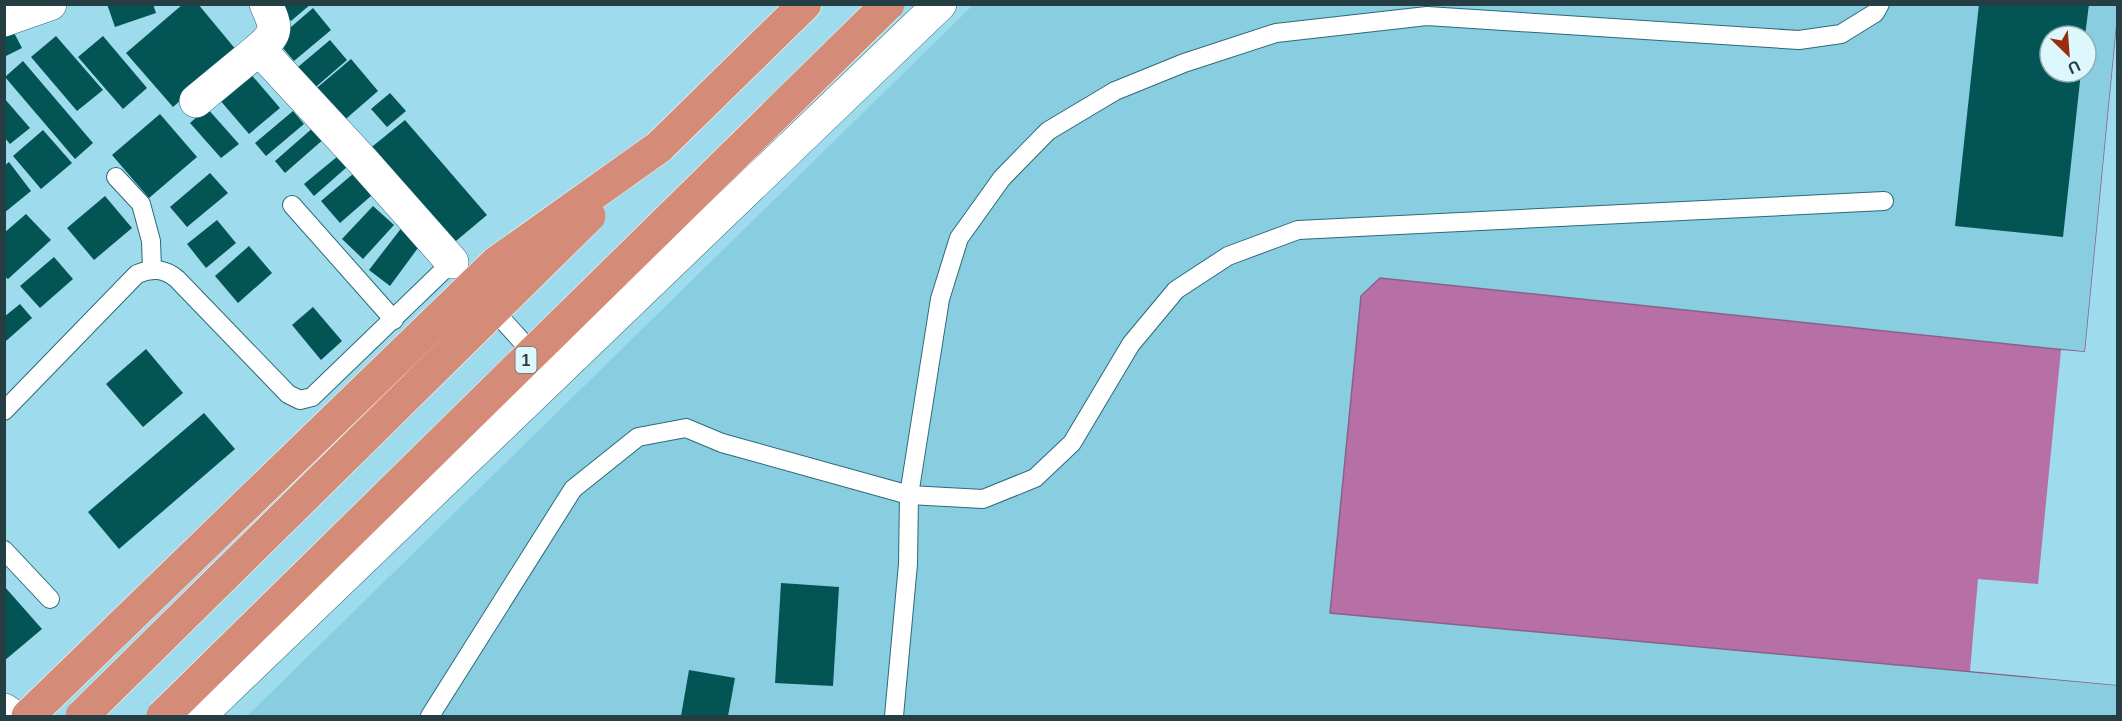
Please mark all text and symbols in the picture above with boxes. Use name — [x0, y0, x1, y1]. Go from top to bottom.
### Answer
north arrow — [2038, 24, 2098, 84]
text: U — [2065, 57, 2083, 77]
road number: 1 — [516, 347, 536, 373]

